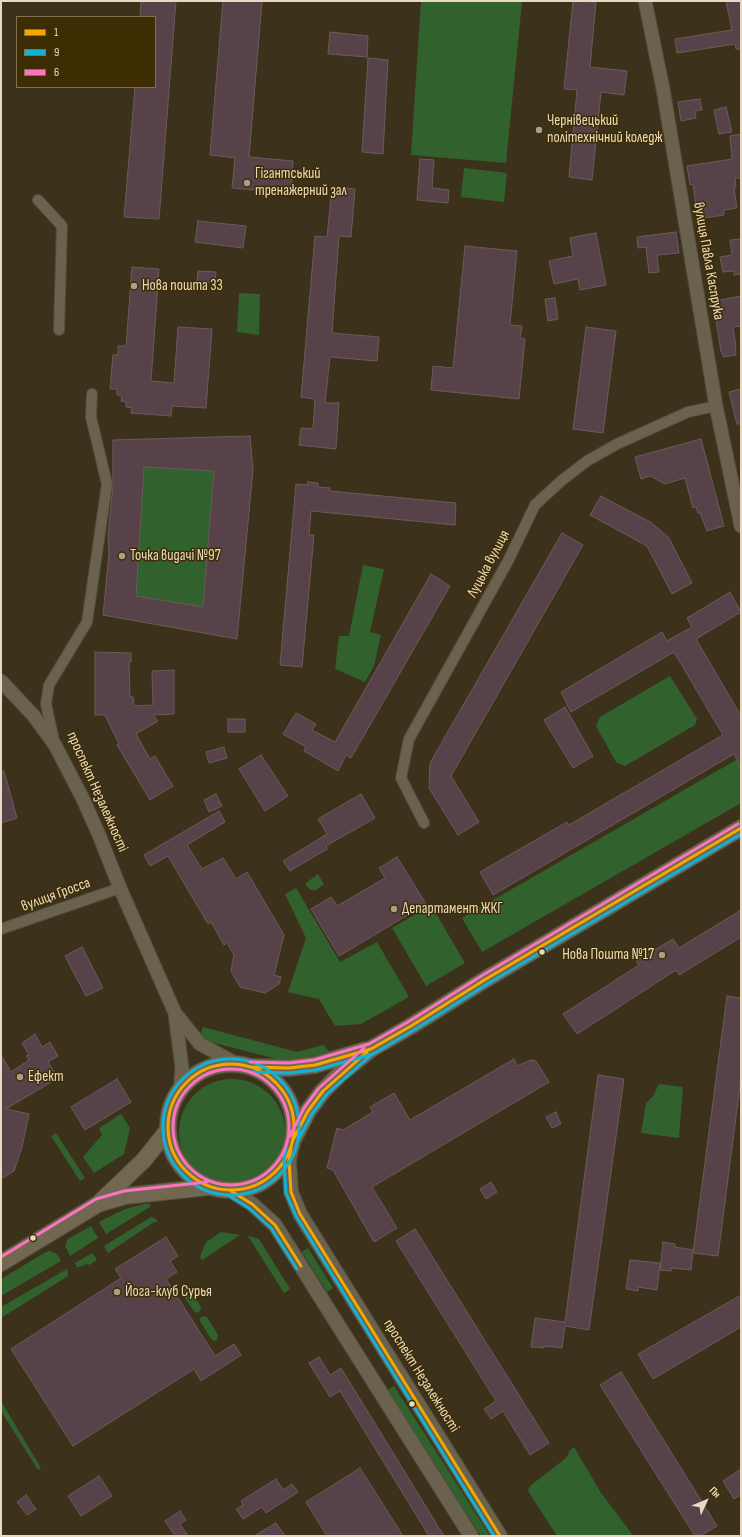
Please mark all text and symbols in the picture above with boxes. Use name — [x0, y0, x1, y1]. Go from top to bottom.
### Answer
legend — [16, 16, 156, 88]
text: 1 — [54, 25, 58, 40]
text: 9 — [54, 45, 59, 60]
text: 6 — [54, 65, 59, 80]
place label: Чернівецький політехнічний коледж — [547, 112, 663, 147]
marker: Чернівецький політехнічний коледж — [534, 125, 544, 135]
place label: Гігантський тренажерний зал — [255, 165, 347, 200]
marker: Гігантський тренажерний зал — [242, 178, 252, 188]
street label: вулиця Павла Каспрука — [689, 201, 727, 321]
place label: Нова пошта 33 — [142, 277, 223, 295]
marker: Нова пошта 33 — [129, 281, 139, 291]
street label: Луцька вулиця — [464, 527, 514, 601]
place label: Точка видачі №97 — [130, 547, 221, 565]
marker: Точка видачі №97 — [117, 551, 127, 561]
street label: проспект Незалежності — [62, 729, 132, 855]
street label: вулиця Гросса — [19, 874, 93, 916]
place label: Департамент ЖКГ — [402, 900, 503, 918]
marker: Департамент ЖКГ — [389, 904, 399, 914]
place label: Нова Пошта №17 — [562, 946, 654, 964]
unlabelled marker — [537, 947, 547, 957]
marker: Нова Пошта №17 — [657, 950, 667, 960]
place label: Ефект — [28, 1068, 64, 1086]
marker: Ефект — [15, 1072, 25, 1082]
unlabelled marker — [28, 1233, 38, 1243]
place label: Йога-клуб Сурья — [125, 1283, 212, 1301]
marker: Йога-клуб Сурья — [112, 1287, 122, 1297]
street label: проспект Незалежності — [379, 1316, 463, 1436]
unlabelled marker — [407, 1399, 417, 1409]
north arrow — [686, 1481, 726, 1521]
text: Пн — [707, 1484, 723, 1501]

